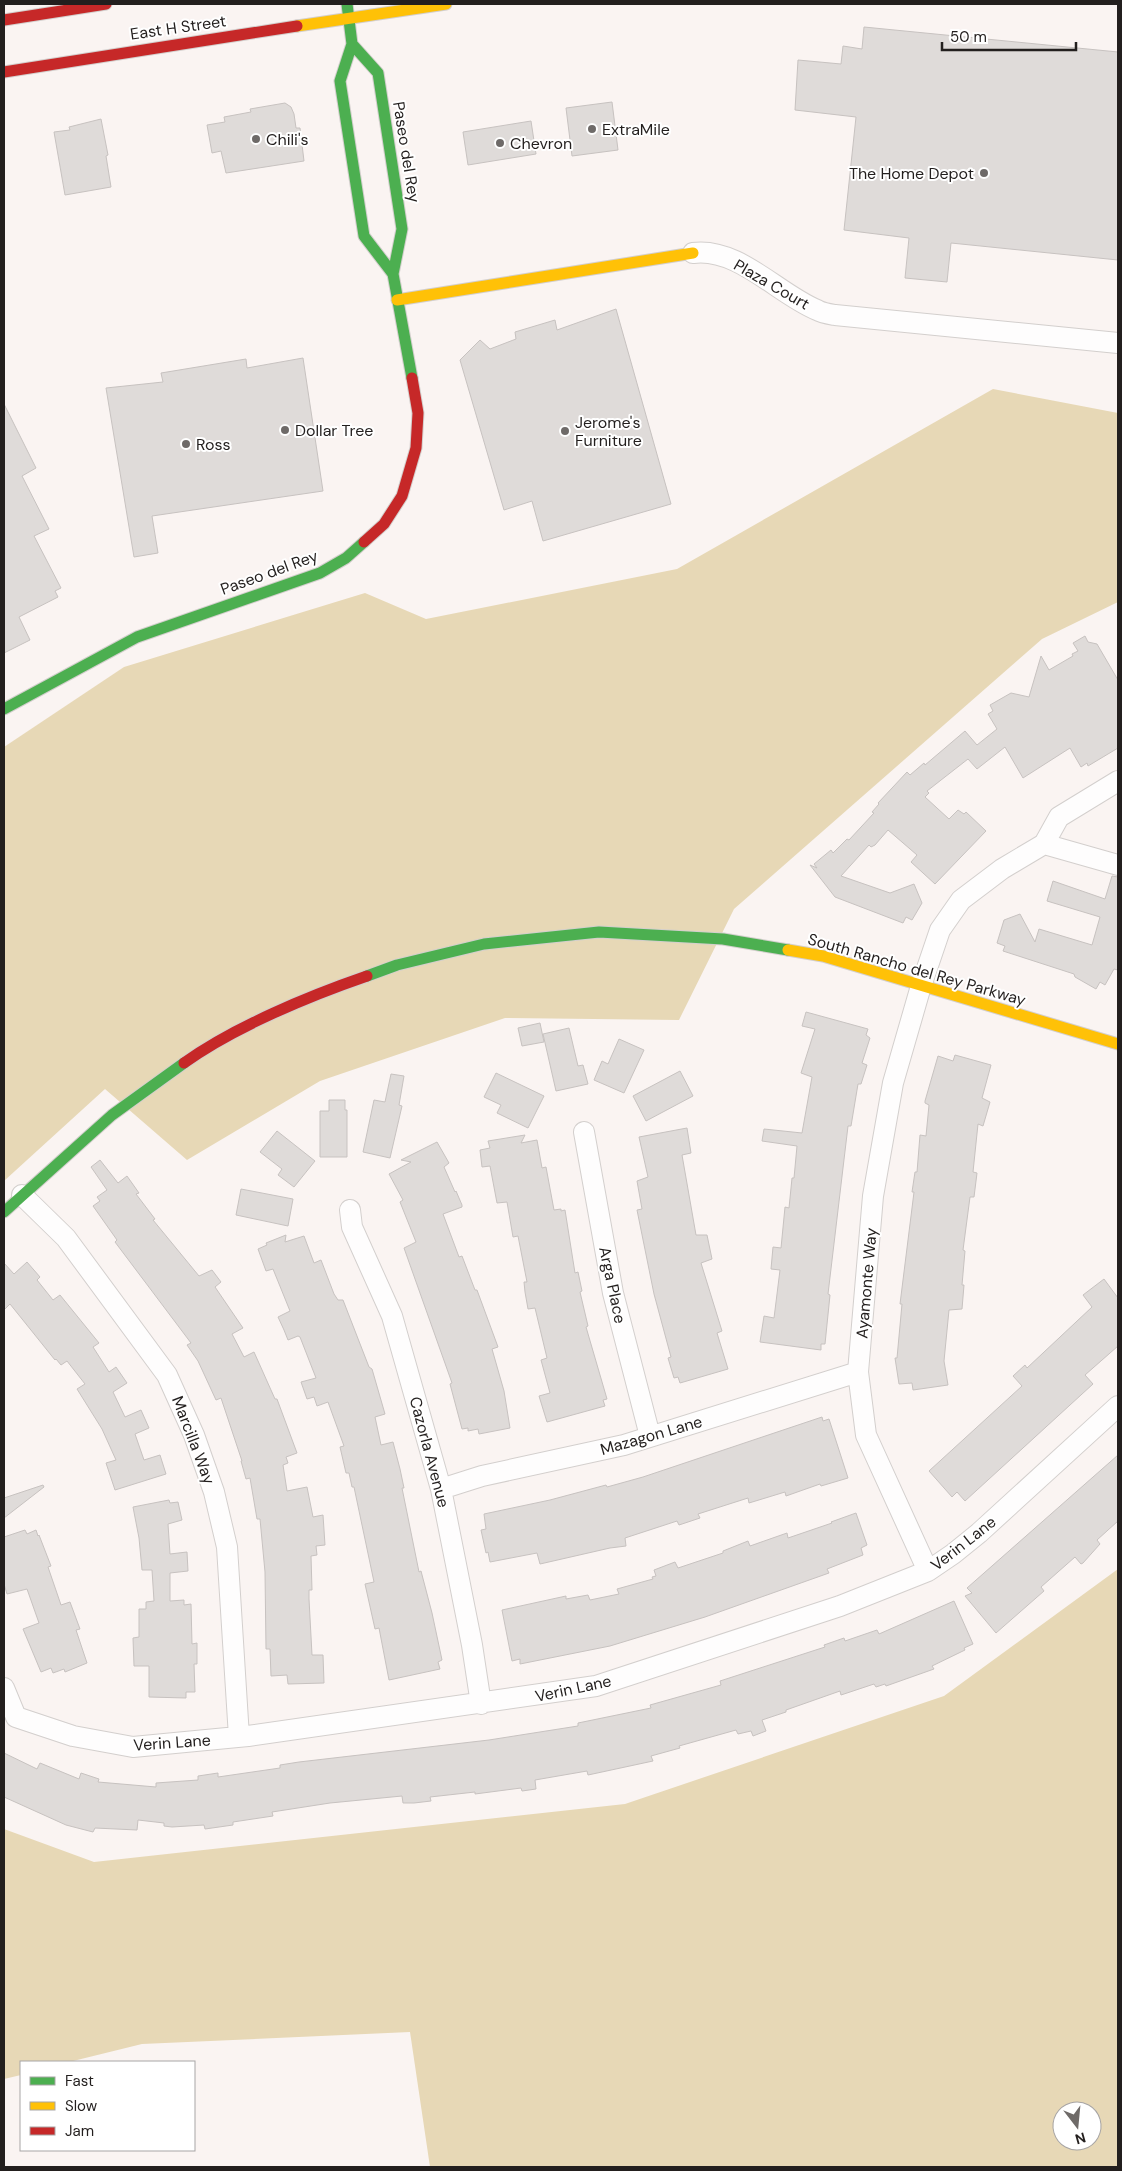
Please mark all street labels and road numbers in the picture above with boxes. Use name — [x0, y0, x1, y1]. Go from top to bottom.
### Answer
street label: East H Street — [129, 10, 227, 45]
street label: Paseo del Rey — [388, 100, 425, 204]
street label: Plaza Court — [730, 254, 813, 315]
street label: Paseo del Rey — [218, 545, 321, 600]
street label: South Rancho del Rey Parkway — [805, 928, 1028, 1011]
street label: Ayamonte Way — [851, 1227, 882, 1339]
street label: Arga Place — [594, 1245, 631, 1325]
street label: Marcilla Way — [167, 1393, 220, 1487]
street label: Cazorla Avenue — [405, 1394, 454, 1510]
street label: Mazagon Lane — [598, 1411, 705, 1460]
street label: Verin Lane — [926, 1511, 1000, 1575]
street label: Verin Lane — [533, 1670, 613, 1707]
street label: Verin Lane — [133, 1729, 211, 1756]

